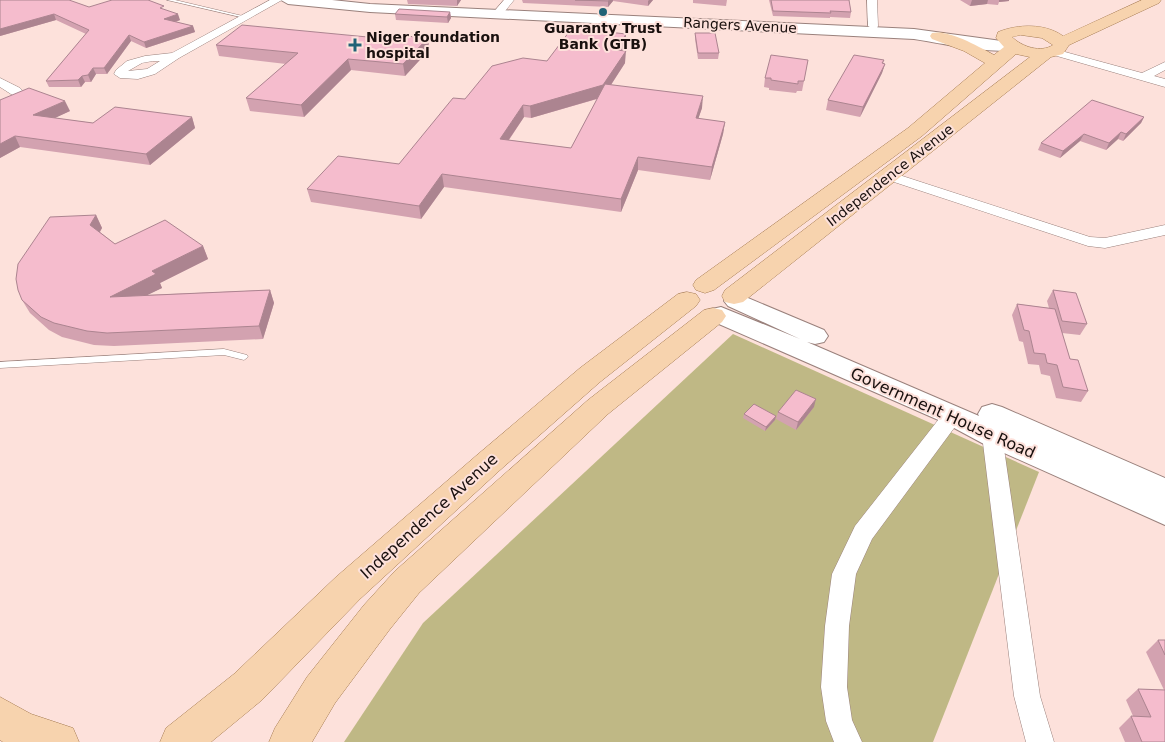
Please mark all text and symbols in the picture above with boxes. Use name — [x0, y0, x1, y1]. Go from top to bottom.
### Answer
marker: Guaranty Trust Bank (GTB) — [597, 6, 609, 18]
street label: Rangers Avenue — [683, 14, 797, 36]
place label: Guaranty Trust Bank (GTB) — [544, 20, 662, 52]
place label: Niger foundation hospital — [366, 29, 500, 61]
marker: Niger foundation hospital — [348, 38, 362, 52]
street label: Independence Avenue — [824, 121, 956, 229]
street label: Government House Road — [848, 364, 1038, 462]
street label: Independence Avenue — [356, 449, 502, 583]

